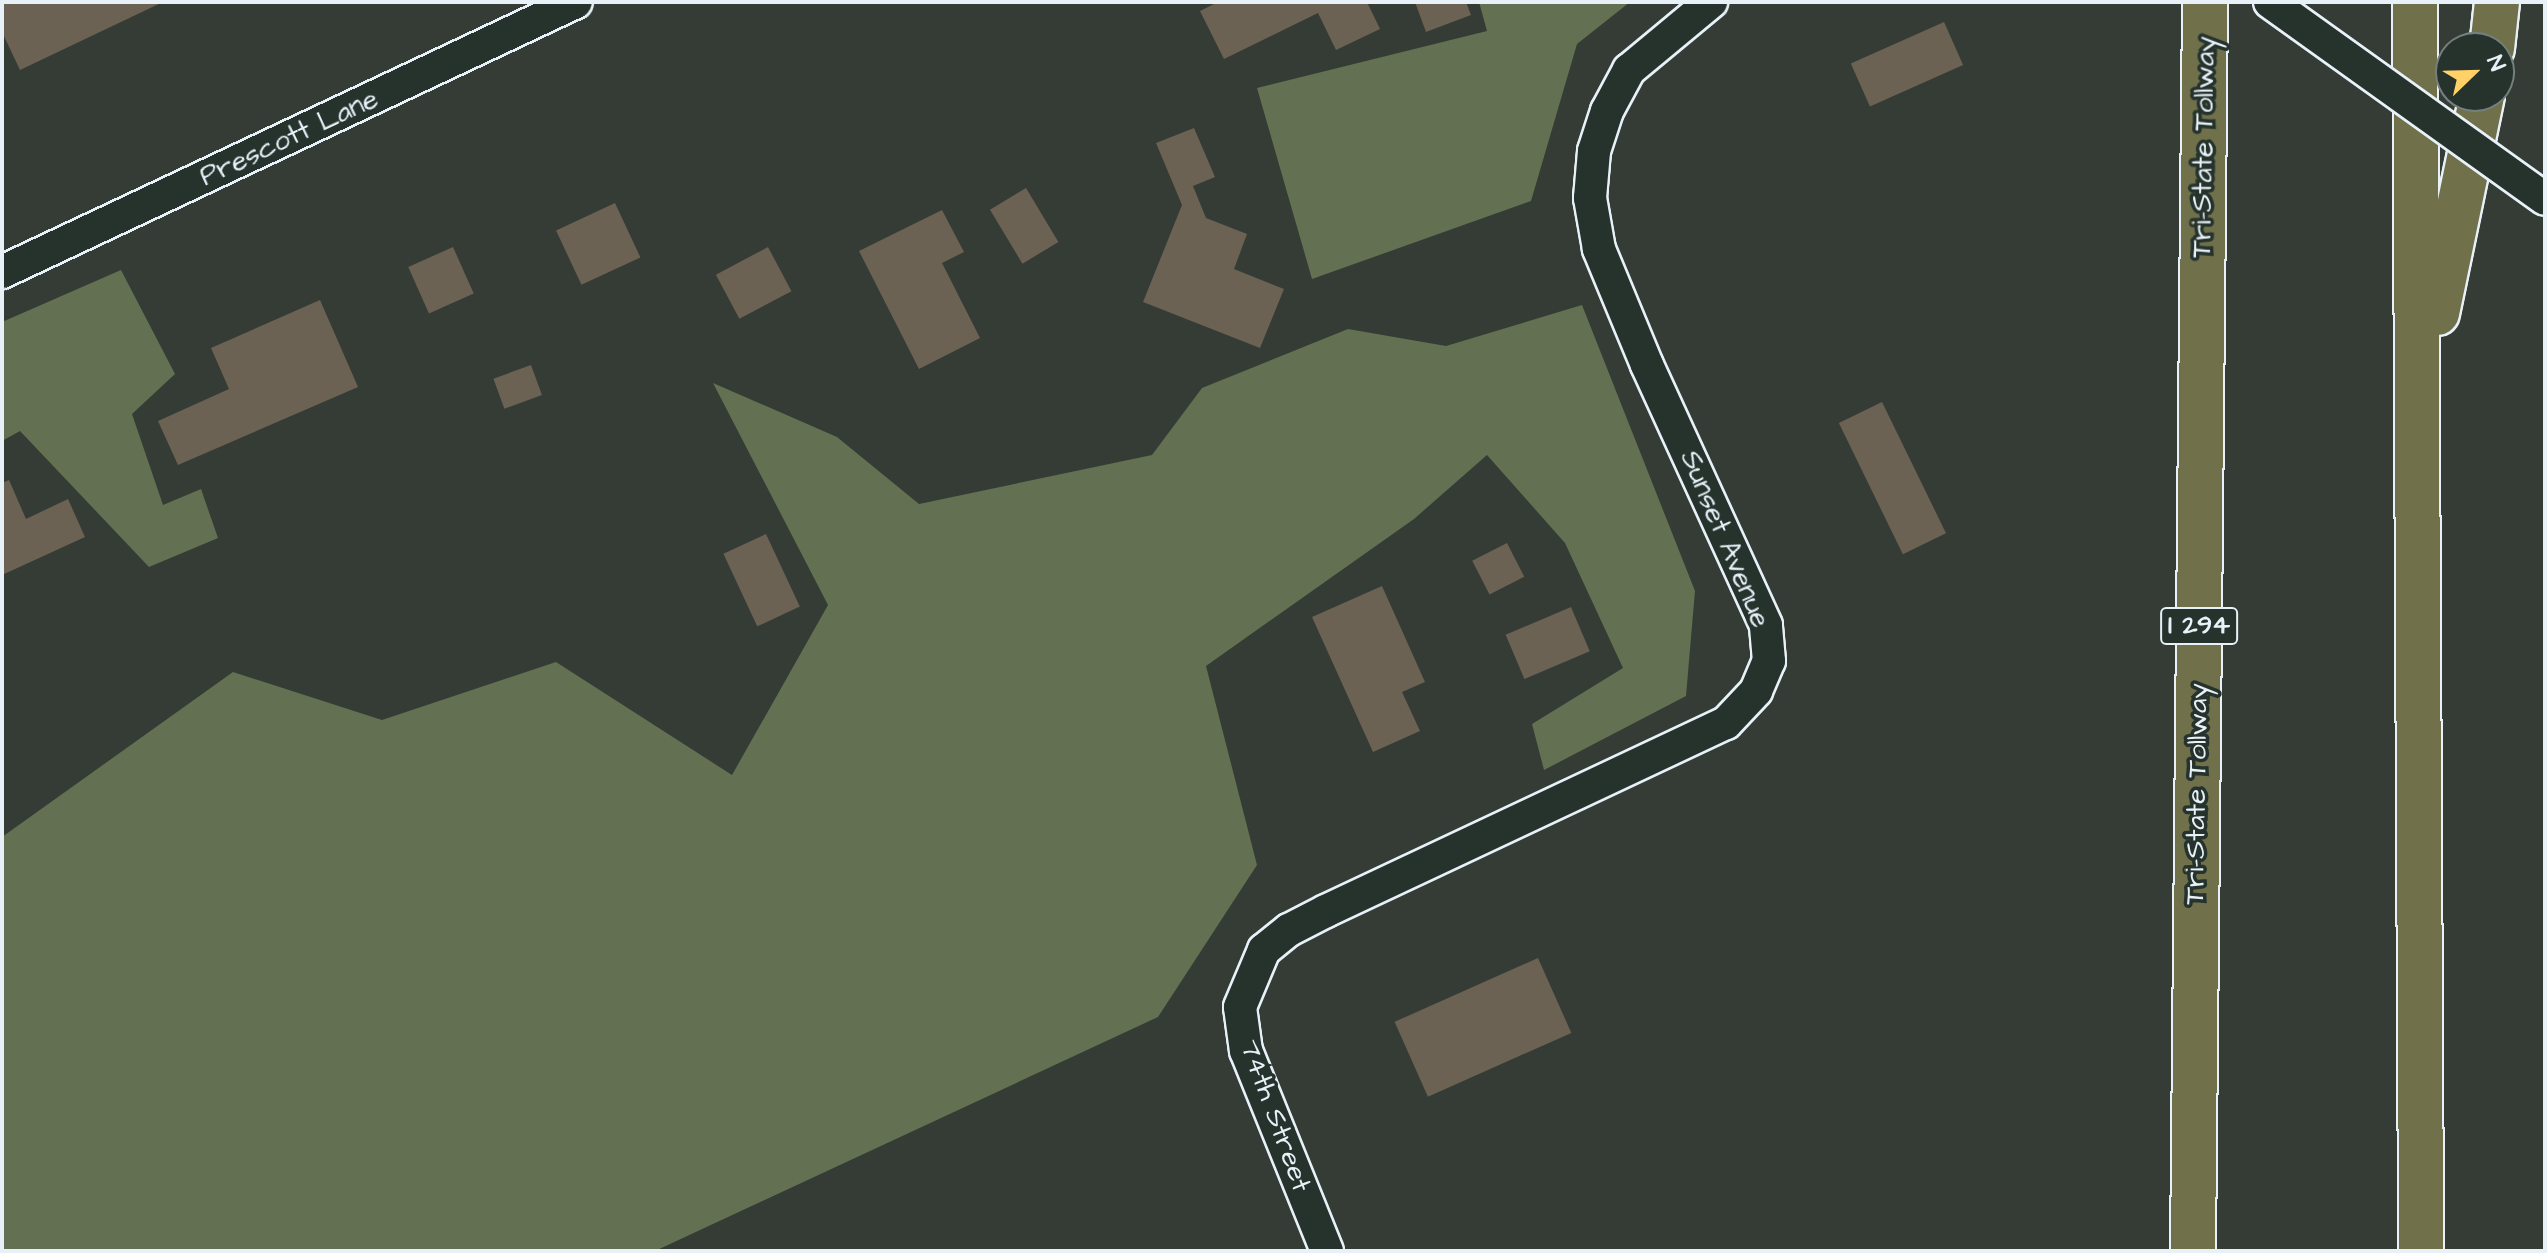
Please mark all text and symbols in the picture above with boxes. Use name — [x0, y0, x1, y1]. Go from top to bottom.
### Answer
north arrow — [2435, 32, 2515, 112]
street label: Tri-State Tollway — [2185, 36, 2223, 258]
text: N — [2479, 51, 2513, 76]
street label: Prescott Lane — [195, 82, 383, 194]
street label: Sunset Avenue — [1673, 445, 1777, 633]
road number: I 294 — [2159, 604, 2239, 648]
street label: Tri-State Tollway — [2178, 683, 2216, 905]
street label: 74th Street — [1232, 1036, 1318, 1196]

